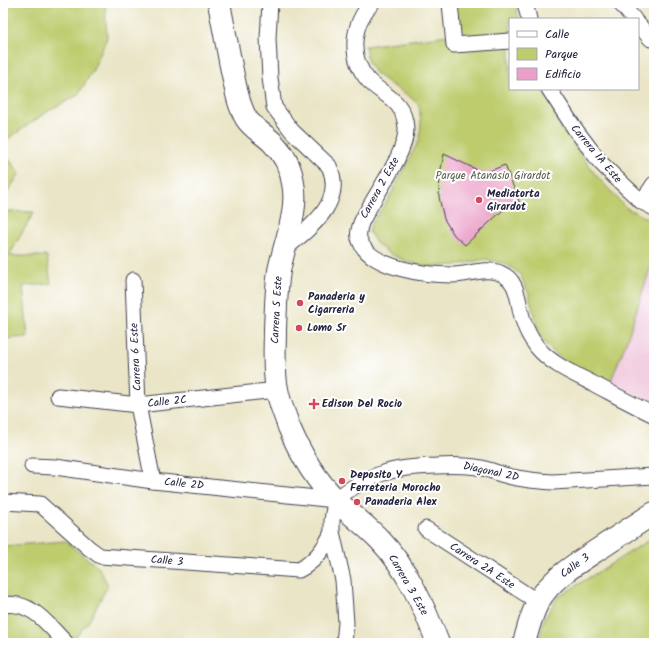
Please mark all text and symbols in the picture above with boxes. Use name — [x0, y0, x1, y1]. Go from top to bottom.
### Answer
legend — [509, 18, 639, 90]
text: Calle — [545, 25, 570, 44]
text: Parque — [545, 45, 579, 64]
text: Edificio — [545, 65, 581, 84]
street label: Carrera 1A Este — [566, 121, 626, 187]
street label: Carrera 2 Este — [356, 154, 404, 222]
park label: Parque Atanasio Girardot — [436, 167, 551, 185]
place label: Mediatorta Girardot — [487, 185, 540, 216]
marker: Mediatorta Girardot — [474, 195, 484, 205]
street label: Carrera 5 Este — [266, 276, 288, 344]
place label: Panaderia y Cigarreria — [308, 288, 365, 319]
marker: Panaderia y Cigarreria — [295, 298, 305, 308]
place label: Lomo Sr — [307, 319, 347, 337]
street label: Carrera 6 Este — [125, 323, 147, 391]
marker: Lomo Sr — [294, 323, 304, 333]
street label: Calle 2C — [146, 391, 188, 413]
place label: Edison Del Rocio — [322, 395, 402, 413]
marker: Edison Del Rocio — [309, 399, 319, 409]
street label: Diagonal 2D — [461, 457, 521, 487]
place label: Deposito Y Ferreteria Morocho — [350, 466, 441, 497]
street label: Calle 2D — [163, 473, 205, 495]
marker: Deposito Y Ferreteria Morocho — [337, 476, 347, 486]
place label: Panaderia Alex — [365, 493, 438, 511]
marker: Panaderia Alex — [352, 497, 362, 507]
street label: Carrera 2A Este — [446, 538, 518, 594]
street label: Calle 3 — [556, 549, 594, 583]
street label: Calle 3 — [150, 551, 184, 571]
street label: Carrera 3 Este — [383, 551, 433, 619]

